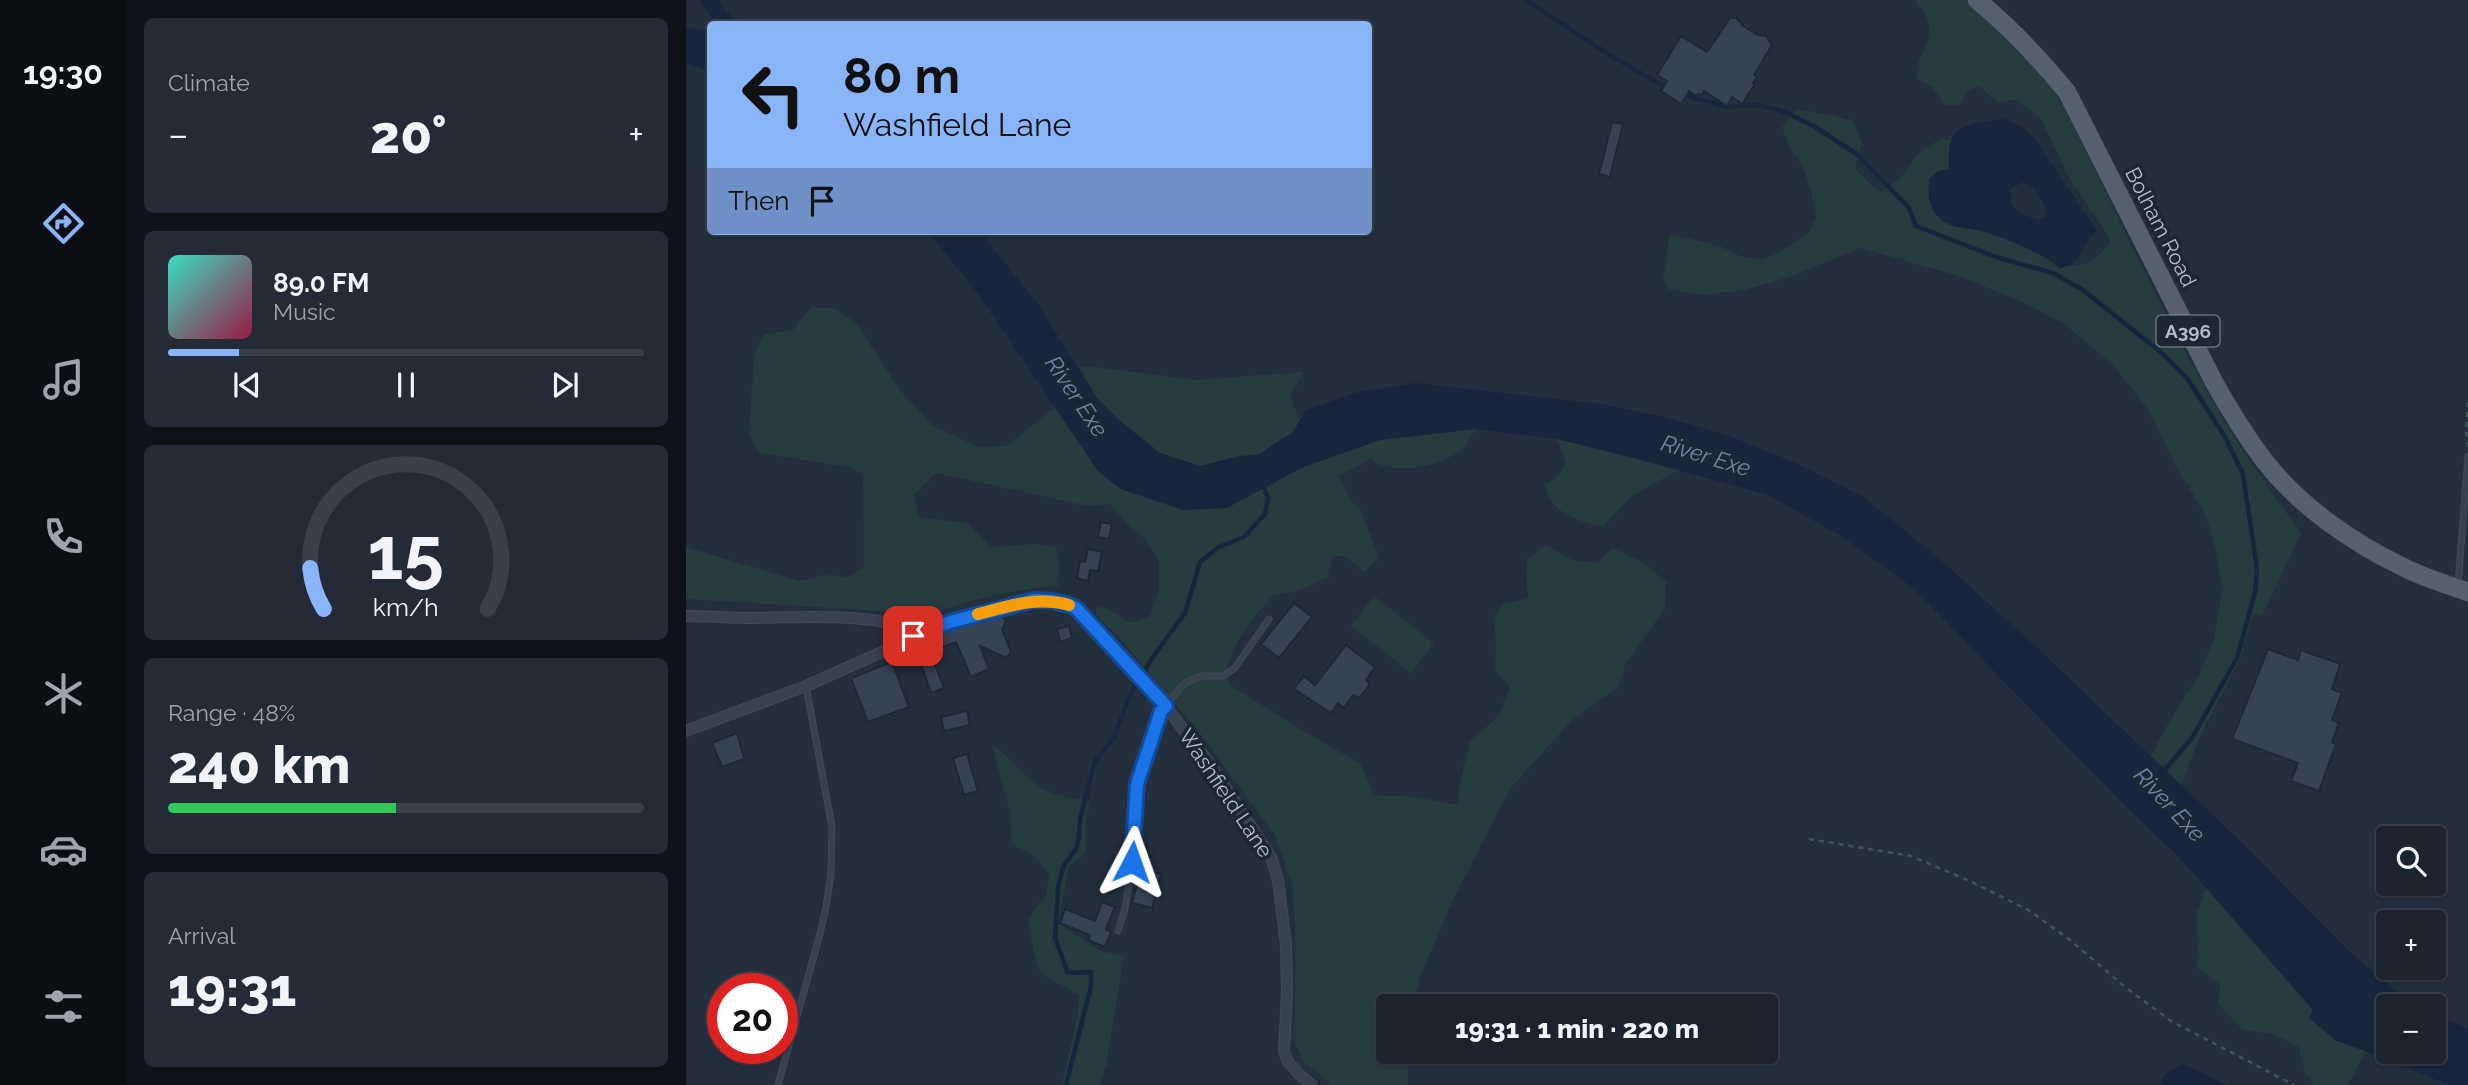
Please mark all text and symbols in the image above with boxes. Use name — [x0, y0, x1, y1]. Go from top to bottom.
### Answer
text: 80 m — [843, 47, 960, 104]
icon: left — [728, 49, 819, 140]
text: 19:30 — [23, 54, 103, 91]
text: Climate — [168, 69, 250, 96]
text: 20° — [370, 104, 447, 165]
text: Washfield Lane — [843, 106, 1071, 143]
text: − — [168, 112, 188, 157]
text: + — [628, 112, 644, 157]
street label: Bolham Road — [2120, 163, 2202, 291]
icon: arrive — [803, 182, 841, 220]
text: Then — [728, 186, 789, 216]
icon: directions — [39, 199, 88, 248]
text: 89.0 FM — [273, 268, 370, 298]
text: Music — [273, 298, 336, 325]
road number: A396 — [2156, 316, 2220, 346]
water label: River Exe — [1040, 350, 1114, 442]
icon: music — [39, 355, 88, 404]
icon: previous — [228, 366, 266, 404]
icon: pause — [387, 366, 425, 404]
icon: next — [546, 366, 584, 404]
water label: River Exe — [1658, 429, 1754, 481]
text: 15 — [368, 511, 444, 596]
icon: phone — [39, 512, 88, 561]
text: km/h — [373, 591, 439, 621]
pin — [883, 606, 943, 666]
icon: arrive — [894, 617, 932, 655]
icon: climate — [39, 669, 88, 718]
text: Range · 48% — [168, 699, 295, 726]
street label: Washfield Lane — [1174, 724, 1278, 862]
text: 240 km — [168, 734, 350, 795]
water label: River Exe — [2129, 761, 2211, 847]
icon: car — [39, 825, 88, 874]
position arrow — [1095, 825, 1169, 899]
map controls — [2376, 826, 2446, 1064]
button: search — [2376, 826, 2446, 896]
button: + — [2376, 910, 2446, 980]
text: Arrival — [168, 922, 235, 949]
text: 19:31 — [168, 957, 296, 1018]
speed limit sign: 20 — [707, 973, 798, 1064]
icon: filters — [39, 982, 88, 1031]
button: − — [2376, 994, 2446, 1064]
text: 19:31 · 1 min · 220 m — [1455, 1014, 1699, 1044]

